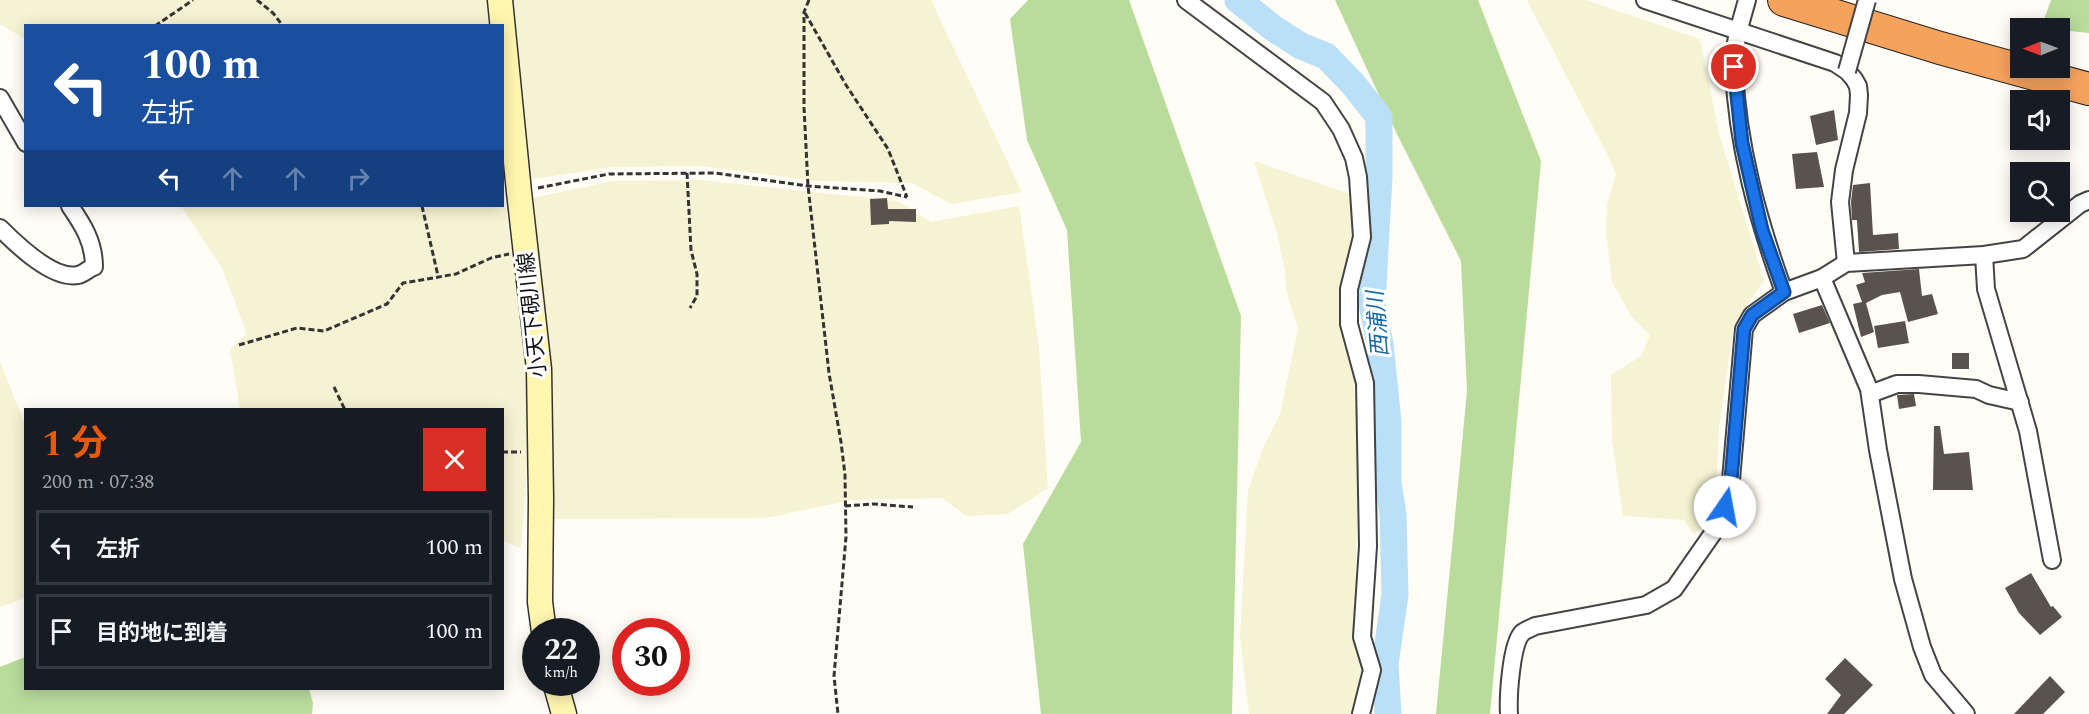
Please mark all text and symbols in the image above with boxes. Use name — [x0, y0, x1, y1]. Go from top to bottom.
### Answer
north arrow — [2010, 18, 2070, 78]
map controls — [2010, 18, 2070, 222]
text: 100 m — [141, 34, 260, 97]
pin — [1708, 41, 1759, 92]
icon: left — [42, 48, 120, 126]
icon: arrive — [1717, 50, 1750, 83]
button: sound — [2010, 90, 2070, 150]
text: 左折 — [141, 93, 195, 135]
icon: left — [153, 162, 186, 195]
icon: ahead — [216, 162, 249, 195]
icon: ahead — [279, 162, 312, 195]
icon: right — [342, 162, 375, 195]
button: search — [2010, 162, 2070, 222]
street label: 小天下硯川線 — [510, 251, 555, 379]
water label: 西浦川 — [1359, 288, 1398, 358]
text: 1 分 — [42, 417, 107, 472]
button: close — [423, 428, 486, 491]
text: 200 m · 07:38 — [42, 467, 154, 497]
position arrow — [1693, 475, 1757, 539]
icon: left — [45, 531, 78, 564]
text: 100 m — [426, 531, 483, 564]
text: 左折 — [96, 533, 140, 566]
icon: arrive — [45, 615, 78, 648]
text: 100 m — [426, 615, 483, 648]
text: 目的地に到着 — [96, 617, 228, 650]
speed limit sign: 30 — [612, 618, 690, 696]
text: 22 — [544, 627, 578, 673]
text: km/h — [544, 661, 578, 684]

